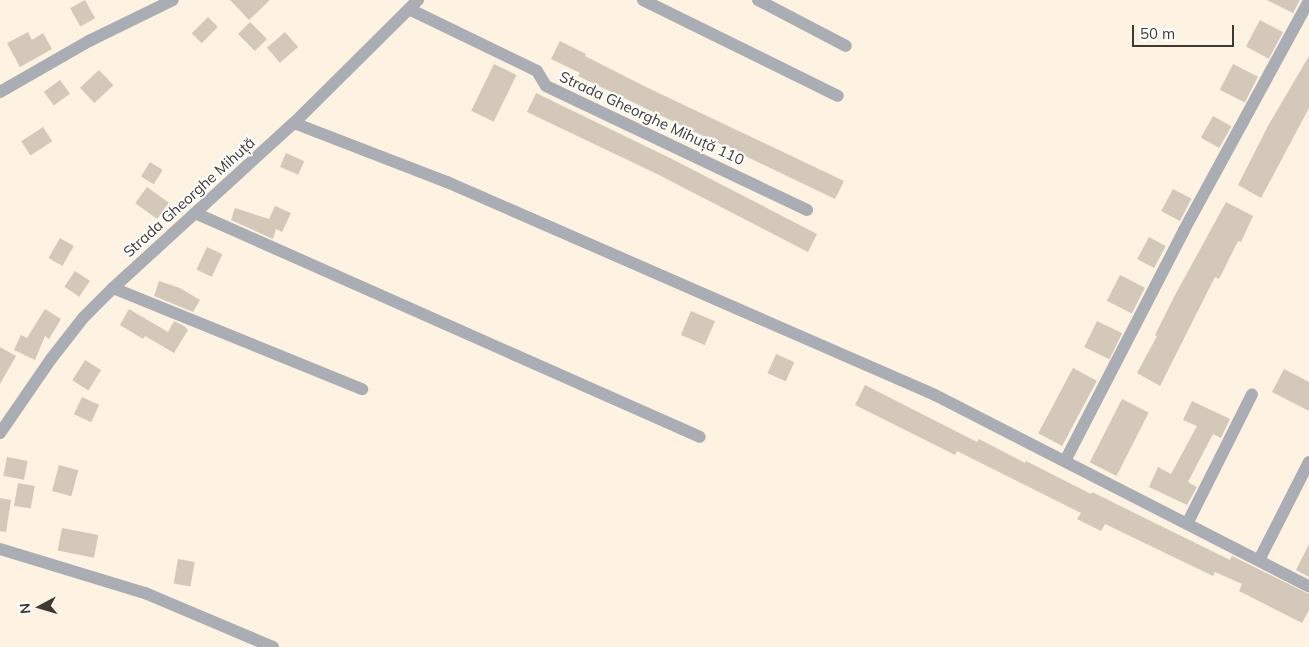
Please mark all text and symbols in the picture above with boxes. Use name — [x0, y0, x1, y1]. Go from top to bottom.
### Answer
scale bar — [1134, 15, 1236, 47]
text: 50 m — [1140, 24, 1175, 43]
street label: Strada Gheorghe Mihuță 110 — [557, 67, 747, 169]
street label: Strada Gheorghe Mihuță — [120, 133, 258, 261]
north arrow — [15, 582, 65, 632]
text: N — [16, 602, 35, 615]

